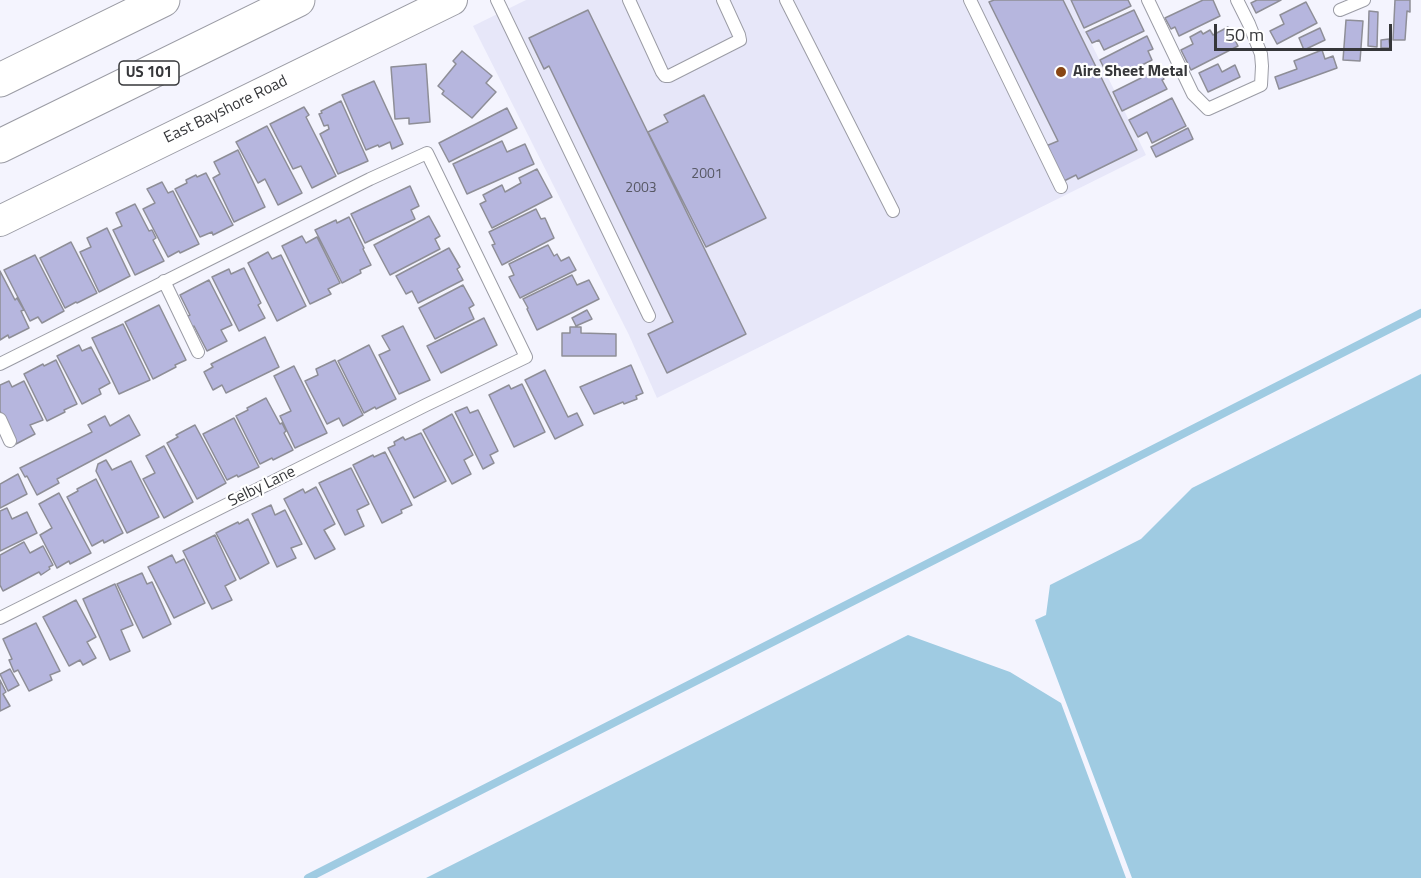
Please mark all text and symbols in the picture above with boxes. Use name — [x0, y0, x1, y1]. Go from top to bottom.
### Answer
scale bar — [1217, 12, 1396, 50]
text: 50 m — [1225, 21, 1264, 48]
road number: US 101 — [119, 61, 179, 85]
place label: Aire Sheet Metal — [1073, 62, 1188, 82]
marker: Aire Sheet Metal — [1054, 65, 1068, 79]
street label: East Bayshore Road — [161, 72, 291, 148]
house number: 2001 — [691, 167, 723, 183]
house number: 2003 — [625, 181, 657, 197]
street label: Selby Lane — [225, 463, 299, 511]

